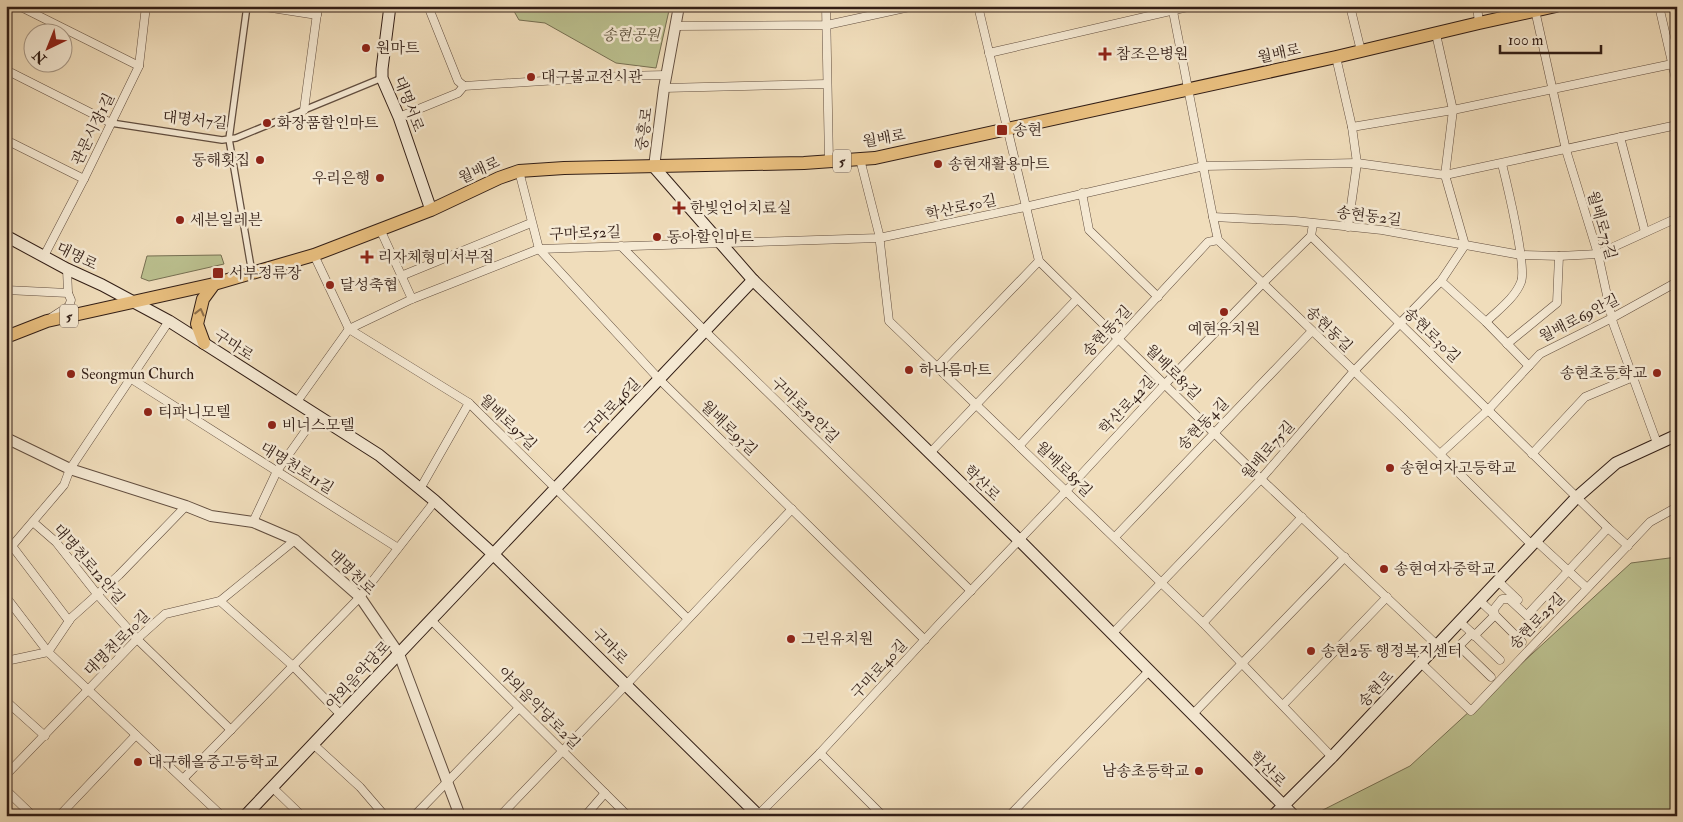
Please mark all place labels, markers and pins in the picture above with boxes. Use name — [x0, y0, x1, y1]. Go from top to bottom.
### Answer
place label: 원마트 — [376, 39, 420, 58]
marker: 원마트 — [360, 42, 372, 54]
place label: 참조은병원 — [1116, 45, 1188, 64]
marker: 참조은병원 — [1098, 47, 1112, 61]
place label: 대구불교전시관 — [541, 68, 643, 87]
marker: 대구불교전시관 — [525, 71, 537, 83]
place label: 화장품할인마트 — [277, 114, 379, 133]
marker: 화장품할인마트 — [261, 117, 273, 129]
place label: 송현 — [1013, 121, 1042, 140]
marker: 송현 — [995, 123, 1009, 137]
place label: 동해횟집 — [192, 151, 250, 170]
marker: 동해횟집 — [254, 154, 266, 166]
place label: 송현재활용마트 — [948, 155, 1050, 174]
marker: 송현재활용마트 — [932, 158, 944, 170]
place label: 우리은행 — [312, 169, 370, 188]
marker: 우리은행 — [374, 172, 386, 184]
place label: 한빛언어치료실 — [690, 199, 791, 218]
marker: 한빛언어치료실 — [672, 201, 686, 215]
place label: 세븐일레븐 — [190, 211, 263, 230]
marker: 세븐일레븐 — [174, 214, 186, 226]
place label: 동아할인마트 — [667, 228, 754, 247]
marker: 동아할인마트 — [651, 231, 663, 243]
place label: 리자체형미서부점 — [378, 248, 494, 267]
marker: 리자체형미서부점 — [360, 250, 374, 264]
place label: 서부정류장 — [229, 264, 302, 283]
marker: 서부정류장 — [211, 266, 225, 280]
place label: 달성축협 — [340, 276, 398, 295]
marker: 달성축협 — [324, 279, 336, 291]
marker: 예현유치원 — [1218, 306, 1230, 318]
place label: 예현유치원 — [1188, 320, 1260, 339]
place label: 하나름마트 — [919, 361, 992, 380]
marker: 하나름마트 — [903, 364, 915, 376]
place label: 송현초등학교 — [1560, 364, 1647, 383]
place label: Seongmun Church — [81, 365, 194, 384]
marker: 송현초등학교 — [1651, 367, 1663, 379]
marker: Seongmun Church — [65, 368, 77, 380]
place label: 티파니모텔 — [158, 403, 230, 422]
marker: 티파니모텔 — [142, 406, 154, 418]
place label: 비너스모텔 — [282, 416, 354, 435]
marker: 비너스모텔 — [266, 419, 278, 431]
place label: 송현여자고등학교 — [1400, 459, 1516, 478]
marker: 송현여자고등학교 — [1384, 462, 1396, 474]
place label: 송현여자중학교 — [1394, 560, 1496, 579]
marker: 송현여자중학교 — [1378, 563, 1390, 575]
place label: 그린유치원 — [801, 630, 873, 649]
marker: 그린유치원 — [785, 633, 797, 645]
place label: 송현2동 행정복지센터 — [1321, 642, 1462, 661]
marker: 송현2동 행정복지센터 — [1305, 645, 1317, 657]
place label: 대구해올중고등학교 — [148, 753, 279, 772]
marker: 대구해올중고등학교 — [132, 756, 144, 768]
place label: 남송초등학교 — [1102, 762, 1189, 781]
marker: 남송초등학교 — [1193, 765, 1205, 777]

